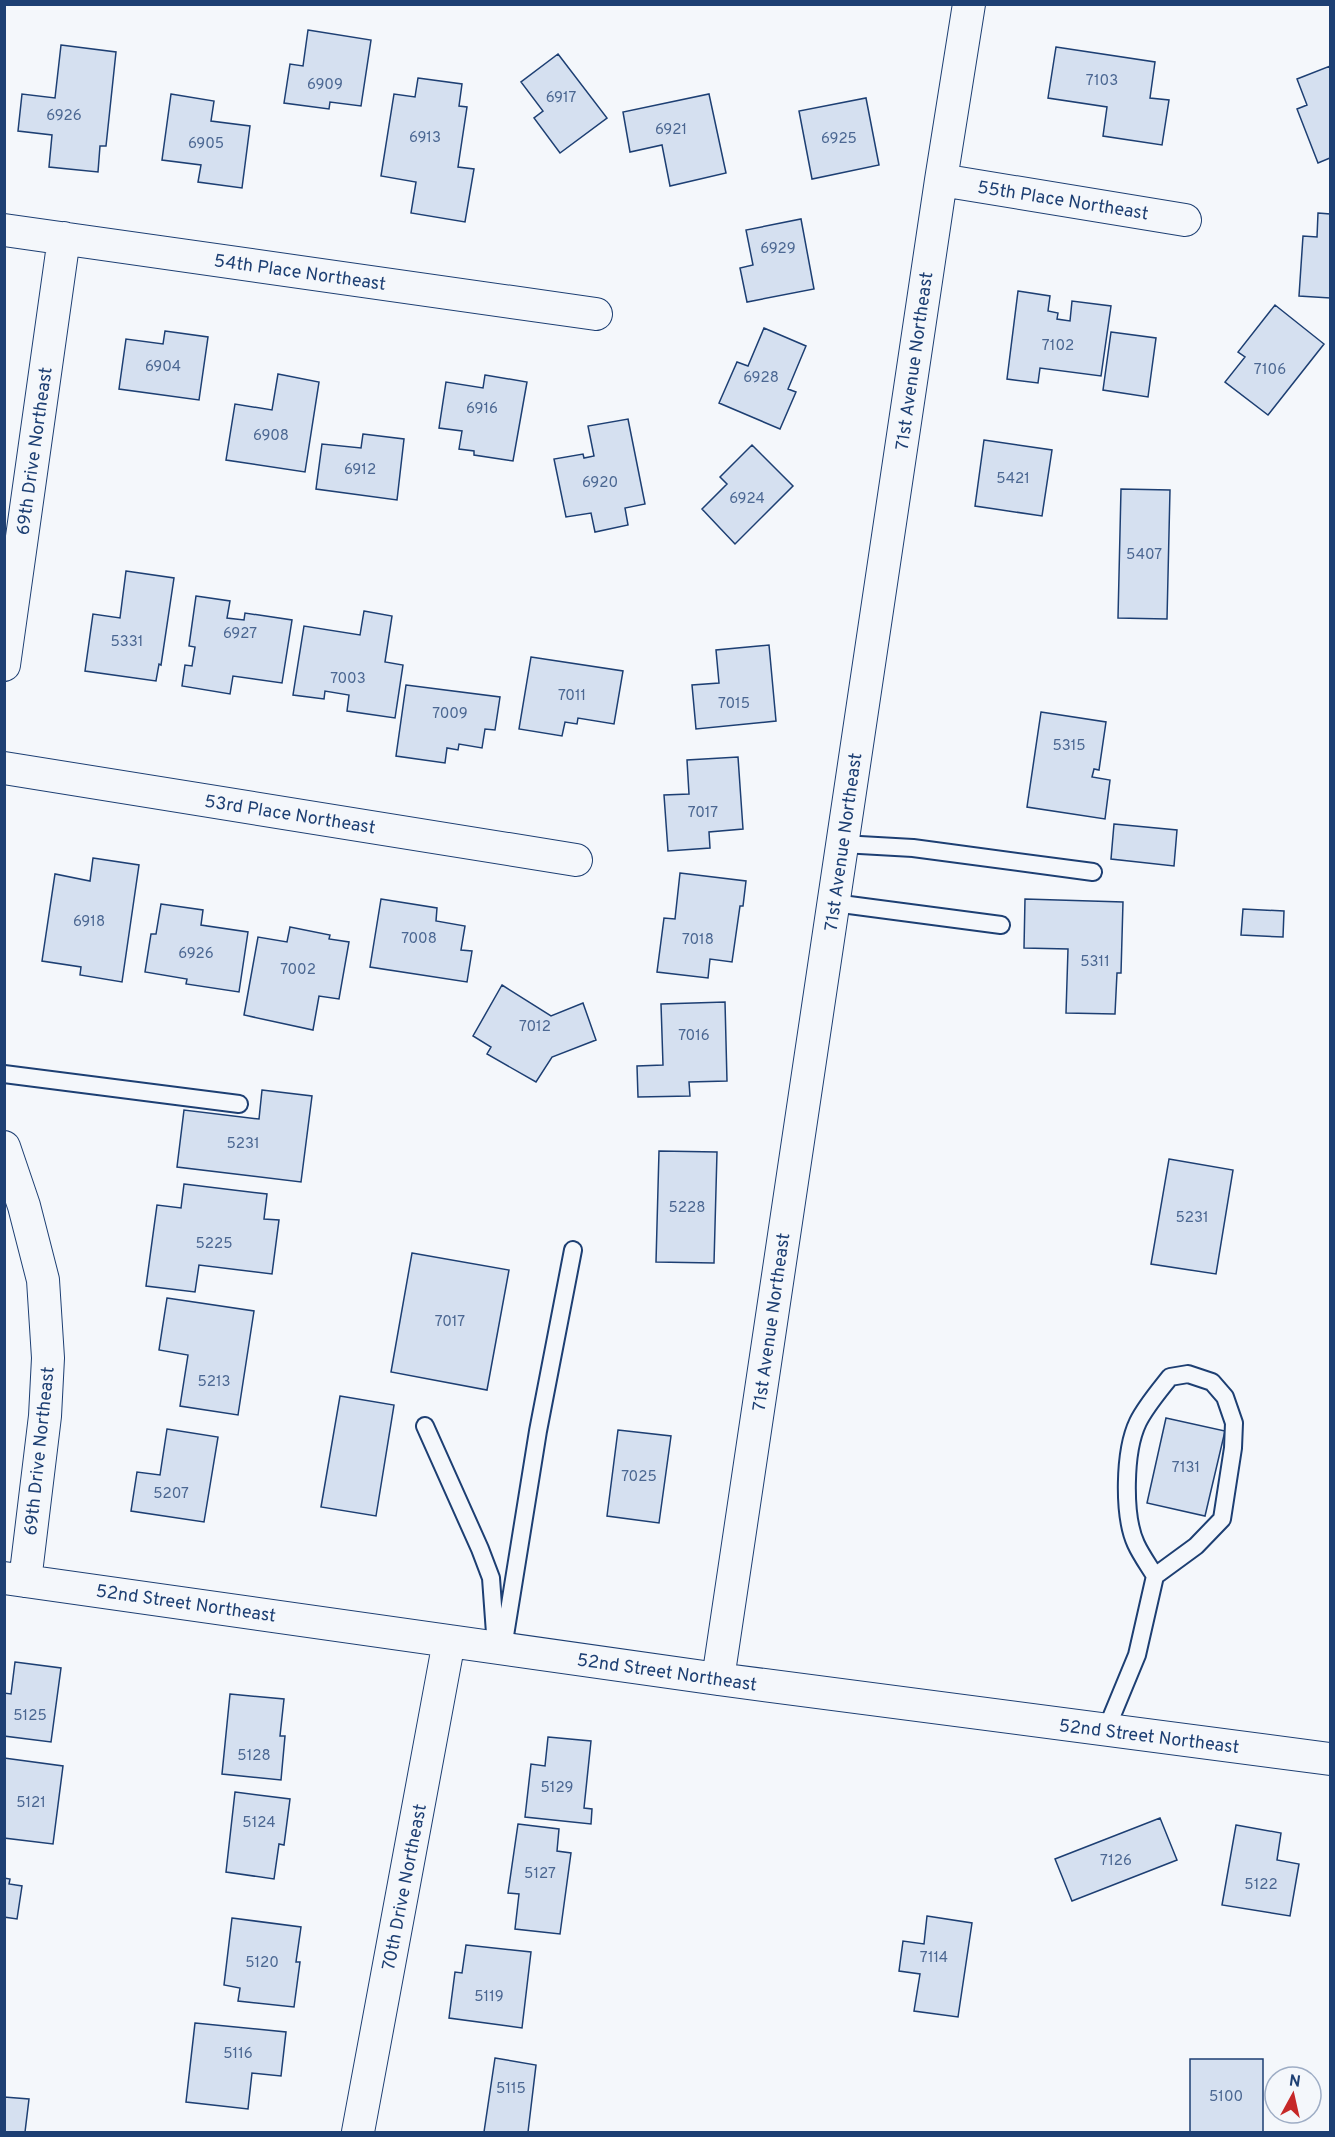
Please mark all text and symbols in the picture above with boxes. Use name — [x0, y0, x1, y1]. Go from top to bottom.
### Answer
house number: 7103 — [1086, 72, 1118, 91]
house number: 6909 — [307, 76, 343, 95]
house number: 6917 — [546, 89, 577, 108]
house number: 6926 — [46, 107, 82, 126]
house number: 6921 — [655, 121, 687, 140]
house number: 6913 — [409, 129, 441, 148]
house number: 6925 — [821, 130, 857, 149]
house number: 6905 — [188, 135, 224, 154]
street label: 55th Place Northeast — [976, 177, 1150, 226]
house number: 6929 — [760, 240, 796, 259]
street label: 54th Place Northeast — [212, 250, 387, 297]
street label: 71st Avenue Northeast — [892, 270, 939, 452]
house number: 7102 — [1042, 337, 1074, 356]
house number: 6904 — [145, 358, 181, 377]
house number: 7106 — [1254, 361, 1286, 380]
street label: 69th Drive Northeast — [12, 366, 59, 537]
house number: 6928 — [743, 369, 779, 388]
house number: 6916 — [466, 400, 498, 419]
house number: 6908 — [253, 427, 289, 446]
house number: 6912 — [344, 461, 376, 480]
house number: 5421 — [996, 470, 1030, 489]
house number: 6920 — [582, 474, 618, 493]
house number: 6924 — [729, 490, 765, 509]
house number: 5407 — [1126, 546, 1162, 565]
house number: 6927 — [223, 625, 257, 644]
house number: 5331 — [111, 633, 143, 652]
house number: 7003 — [330, 670, 366, 689]
house number: 7011 — [558, 687, 586, 706]
house number: 7015 — [718, 695, 750, 714]
house number: 7009 — [432, 705, 468, 724]
house number: 5315 — [1052, 737, 1086, 756]
street label: 71st Avenue Northeast — [821, 751, 868, 933]
street label: 53rd Place Northeast — [203, 791, 377, 840]
house number: 7017 — [688, 804, 718, 823]
house number: 6918 — [73, 913, 105, 932]
house number: 7008 — [401, 930, 437, 949]
house number: 7018 — [682, 931, 714, 950]
house number: 6926 — [178, 945, 214, 964]
house number: 5311 — [1080, 953, 1110, 972]
house number: 7002 — [280, 961, 316, 980]
house number: 7012 — [519, 1018, 551, 1037]
house number: 7016 — [678, 1027, 710, 1046]
house number: 5231 — [226, 1135, 260, 1154]
house number: 5228 — [669, 1199, 705, 1218]
house number: 5231 — [1175, 1209, 1209, 1228]
street label: 71st Avenue Northeast — [749, 1231, 796, 1413]
house number: 5225 — [196, 1235, 232, 1254]
house number: 7017 — [435, 1313, 465, 1332]
street label: 69th Drive Northeast — [20, 1366, 61, 1537]
house number: 5213 — [197, 1373, 231, 1392]
house number: 7131 — [1172, 1459, 1200, 1478]
house number: 7025 — [621, 1468, 657, 1487]
house number: 5207 — [153, 1485, 189, 1504]
street label: 52nd Street Northeast — [94, 1580, 277, 1629]
street label: 52nd Street Northeast — [575, 1649, 758, 1698]
house number: 5125 — [13, 1707, 47, 1726]
street label: 52nd Street Northeast — [1057, 1715, 1240, 1760]
house number: 5128 — [237, 1747, 271, 1766]
house number: 5129 — [540, 1779, 574, 1798]
house number: 5121 — [16, 1794, 46, 1813]
street label: 70th Drive Northeast — [378, 1802, 433, 1972]
house number: 5124 — [242, 1814, 276, 1833]
house number: 7126 — [1100, 1852, 1132, 1871]
house number: 5127 — [524, 1865, 556, 1884]
house number: 5122 — [1244, 1876, 1278, 1895]
house number: 7114 — [920, 1949, 948, 1968]
house number: 5120 — [245, 1954, 279, 1973]
house number: 5119 — [474, 1988, 504, 2007]
house number: 5116 — [223, 2045, 253, 2064]
north arrow — [1263, 2065, 1323, 2125]
text: N — [1288, 2071, 1302, 2093]
house number: 5115 — [496, 2080, 526, 2099]
house number: 5100 — [1209, 2088, 1243, 2107]

